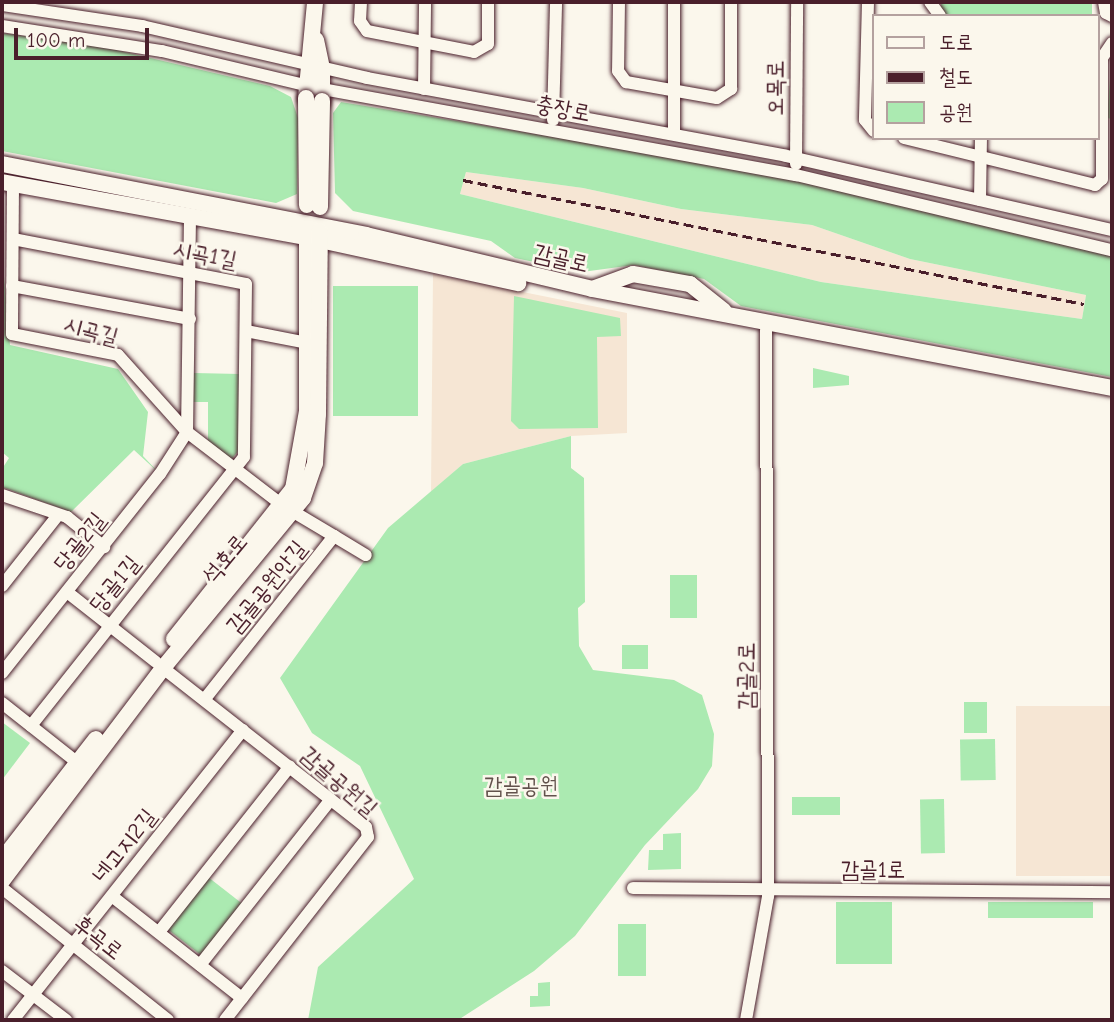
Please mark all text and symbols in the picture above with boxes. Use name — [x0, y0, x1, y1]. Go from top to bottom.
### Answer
scale bar — [18, 14, 152, 58]
legend — [872, 14, 1100, 140]
text: 100 m — [27, 28, 85, 52]
text: 도로 — [939, 30, 973, 54]
street label: 오목로 — [762, 60, 790, 116]
text: 철도 — [939, 65, 973, 89]
street label: 충장로 — [533, 90, 593, 128]
text: 공원 — [939, 100, 973, 124]
street label: 시곡1길 — [171, 235, 239, 275]
street label: 감골로 — [531, 239, 591, 279]
street label: 시곡길 — [61, 310, 121, 352]
street label: 당골2길 — [48, 507, 112, 577]
street label: 석호로 — [197, 529, 253, 589]
street label: 감골공원안길 — [221, 535, 313, 639]
street label: 당골1길 — [84, 550, 146, 618]
street label: 감골2로 — [733, 642, 761, 710]
street label: 감골공원길 — [295, 741, 383, 823]
park label: 감골공원 — [484, 772, 558, 800]
street label: 네고지2길 — [88, 804, 162, 888]
street label: 감골1로 — [841, 856, 905, 884]
street label: 후곡로 — [68, 910, 128, 966]

